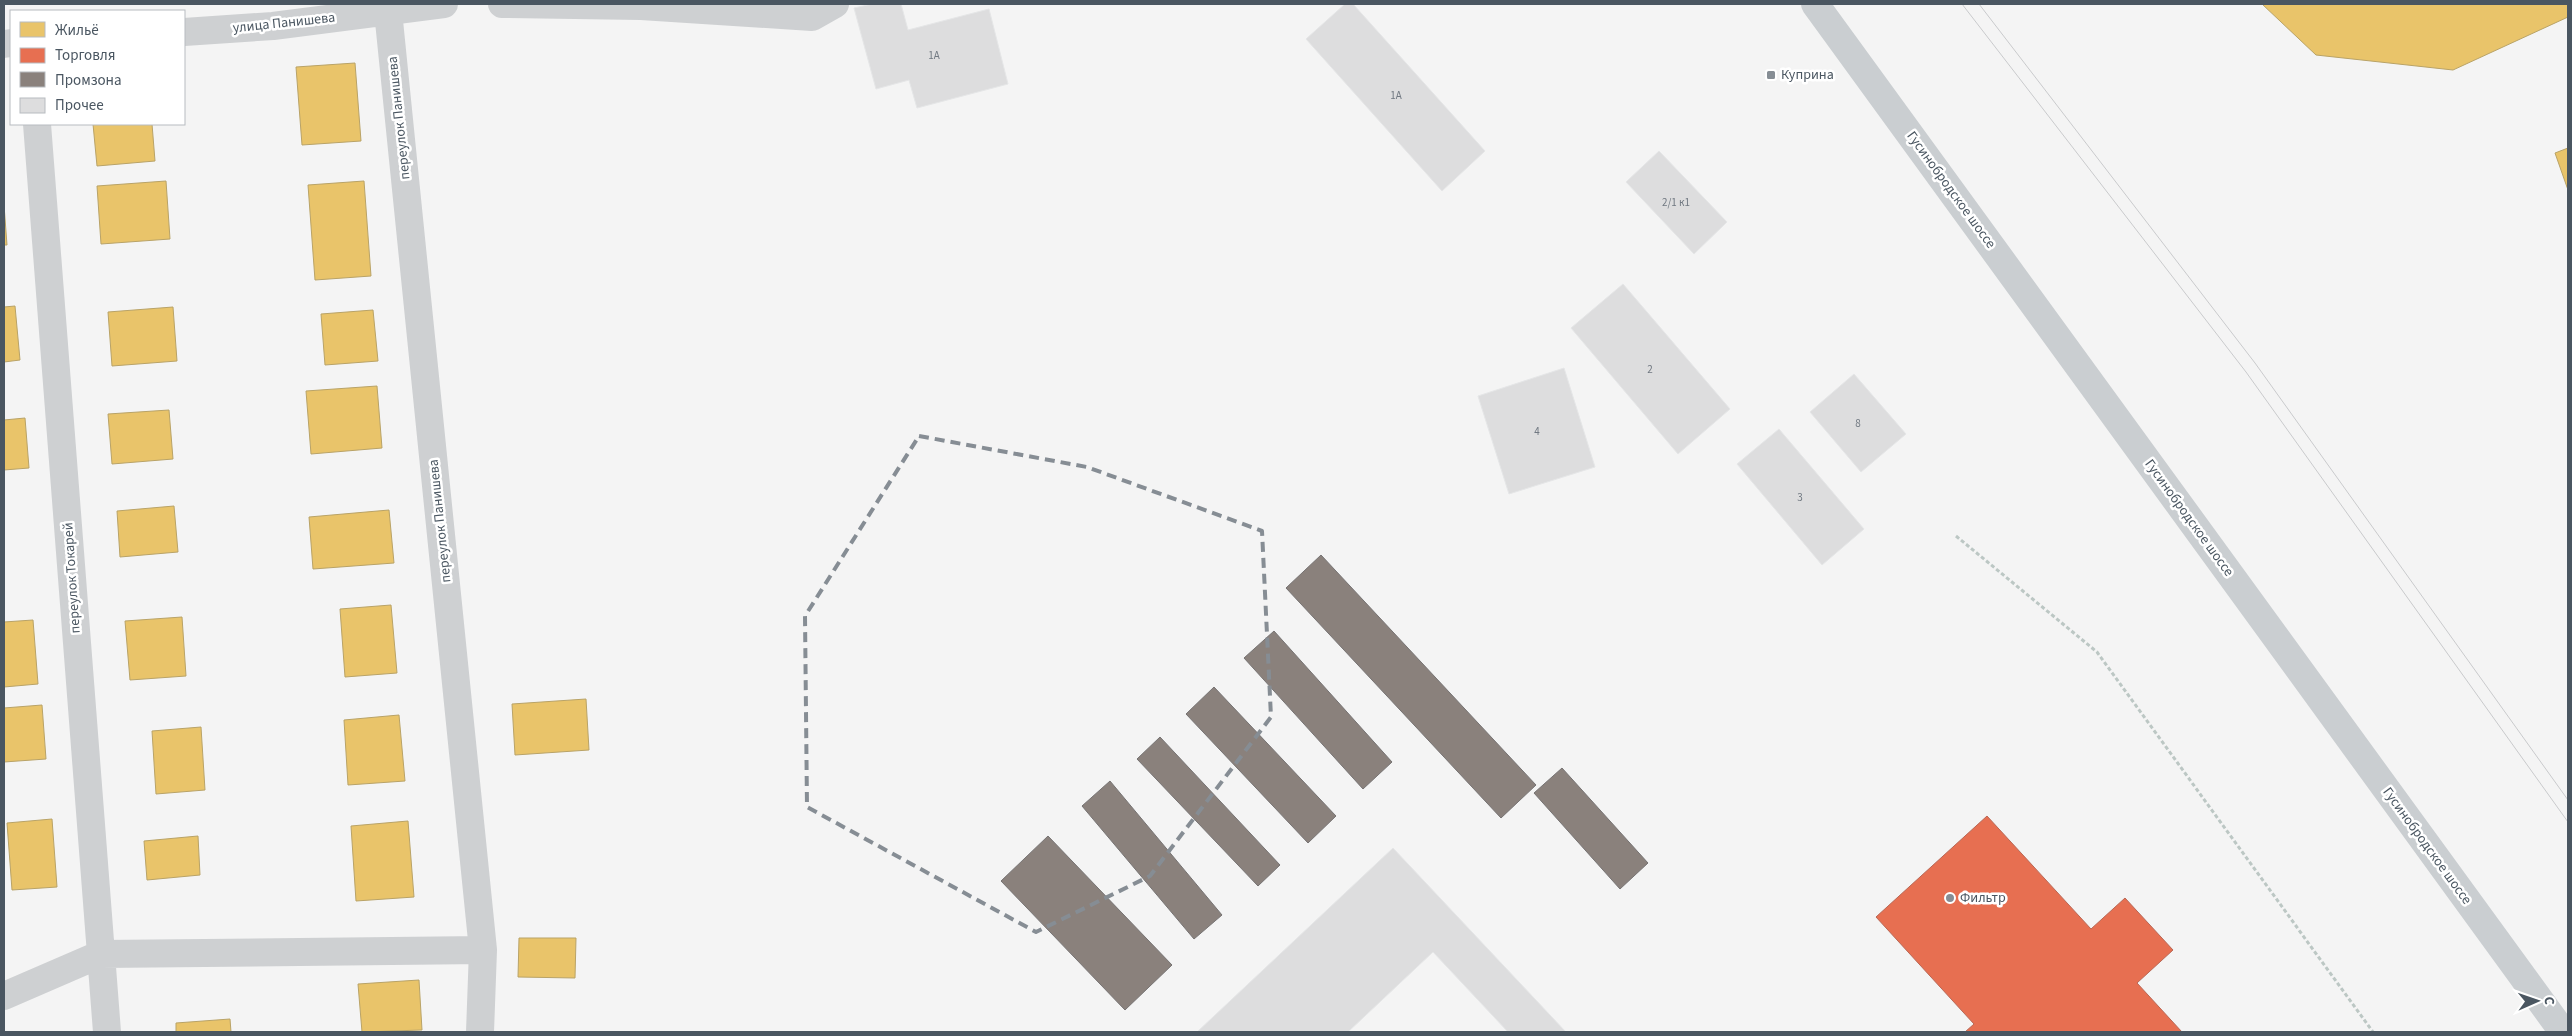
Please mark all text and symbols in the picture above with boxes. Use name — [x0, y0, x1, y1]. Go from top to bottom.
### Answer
street label: улица Панишева — [232, 8, 336, 38]
legend — [10, 10, 185, 125]
text: Жильё — [55, 20, 99, 41]
text: Торговля — [55, 45, 115, 66]
house number: 1А — [928, 48, 940, 63]
street label: переулок Панишева — [383, 55, 415, 181]
place label: Куприна — [1781, 65, 1834, 85]
marker: Куприна — [1765, 69, 1777, 81]
text: Промзона — [55, 70, 122, 91]
house number: 1А — [1390, 88, 1402, 103]
text: Прочее — [55, 95, 104, 116]
street label: Гусинобродское шоссе — [1902, 127, 2000, 253]
house number: 2/1 к1 — [1662, 195, 1690, 210]
house number: 2 — [1647, 362, 1653, 377]
house number: 8 — [1855, 416, 1861, 431]
house number: 4 — [1534, 424, 1540, 439]
street label: Гусинобродское шоссе — [2140, 455, 2238, 581]
street label: переулок Панишева — [424, 458, 456, 584]
house number: 3 — [1797, 490, 1803, 505]
street label: переулок Токарей — [58, 522, 86, 634]
street label: Гусинобродское шоссе — [2378, 783, 2476, 909]
place label: Фильтр — [1960, 888, 2006, 908]
marker: Фильтр — [1944, 892, 1956, 904]
north arrow — [2512, 976, 2562, 1026]
text: С — [2539, 996, 2559, 1005]

